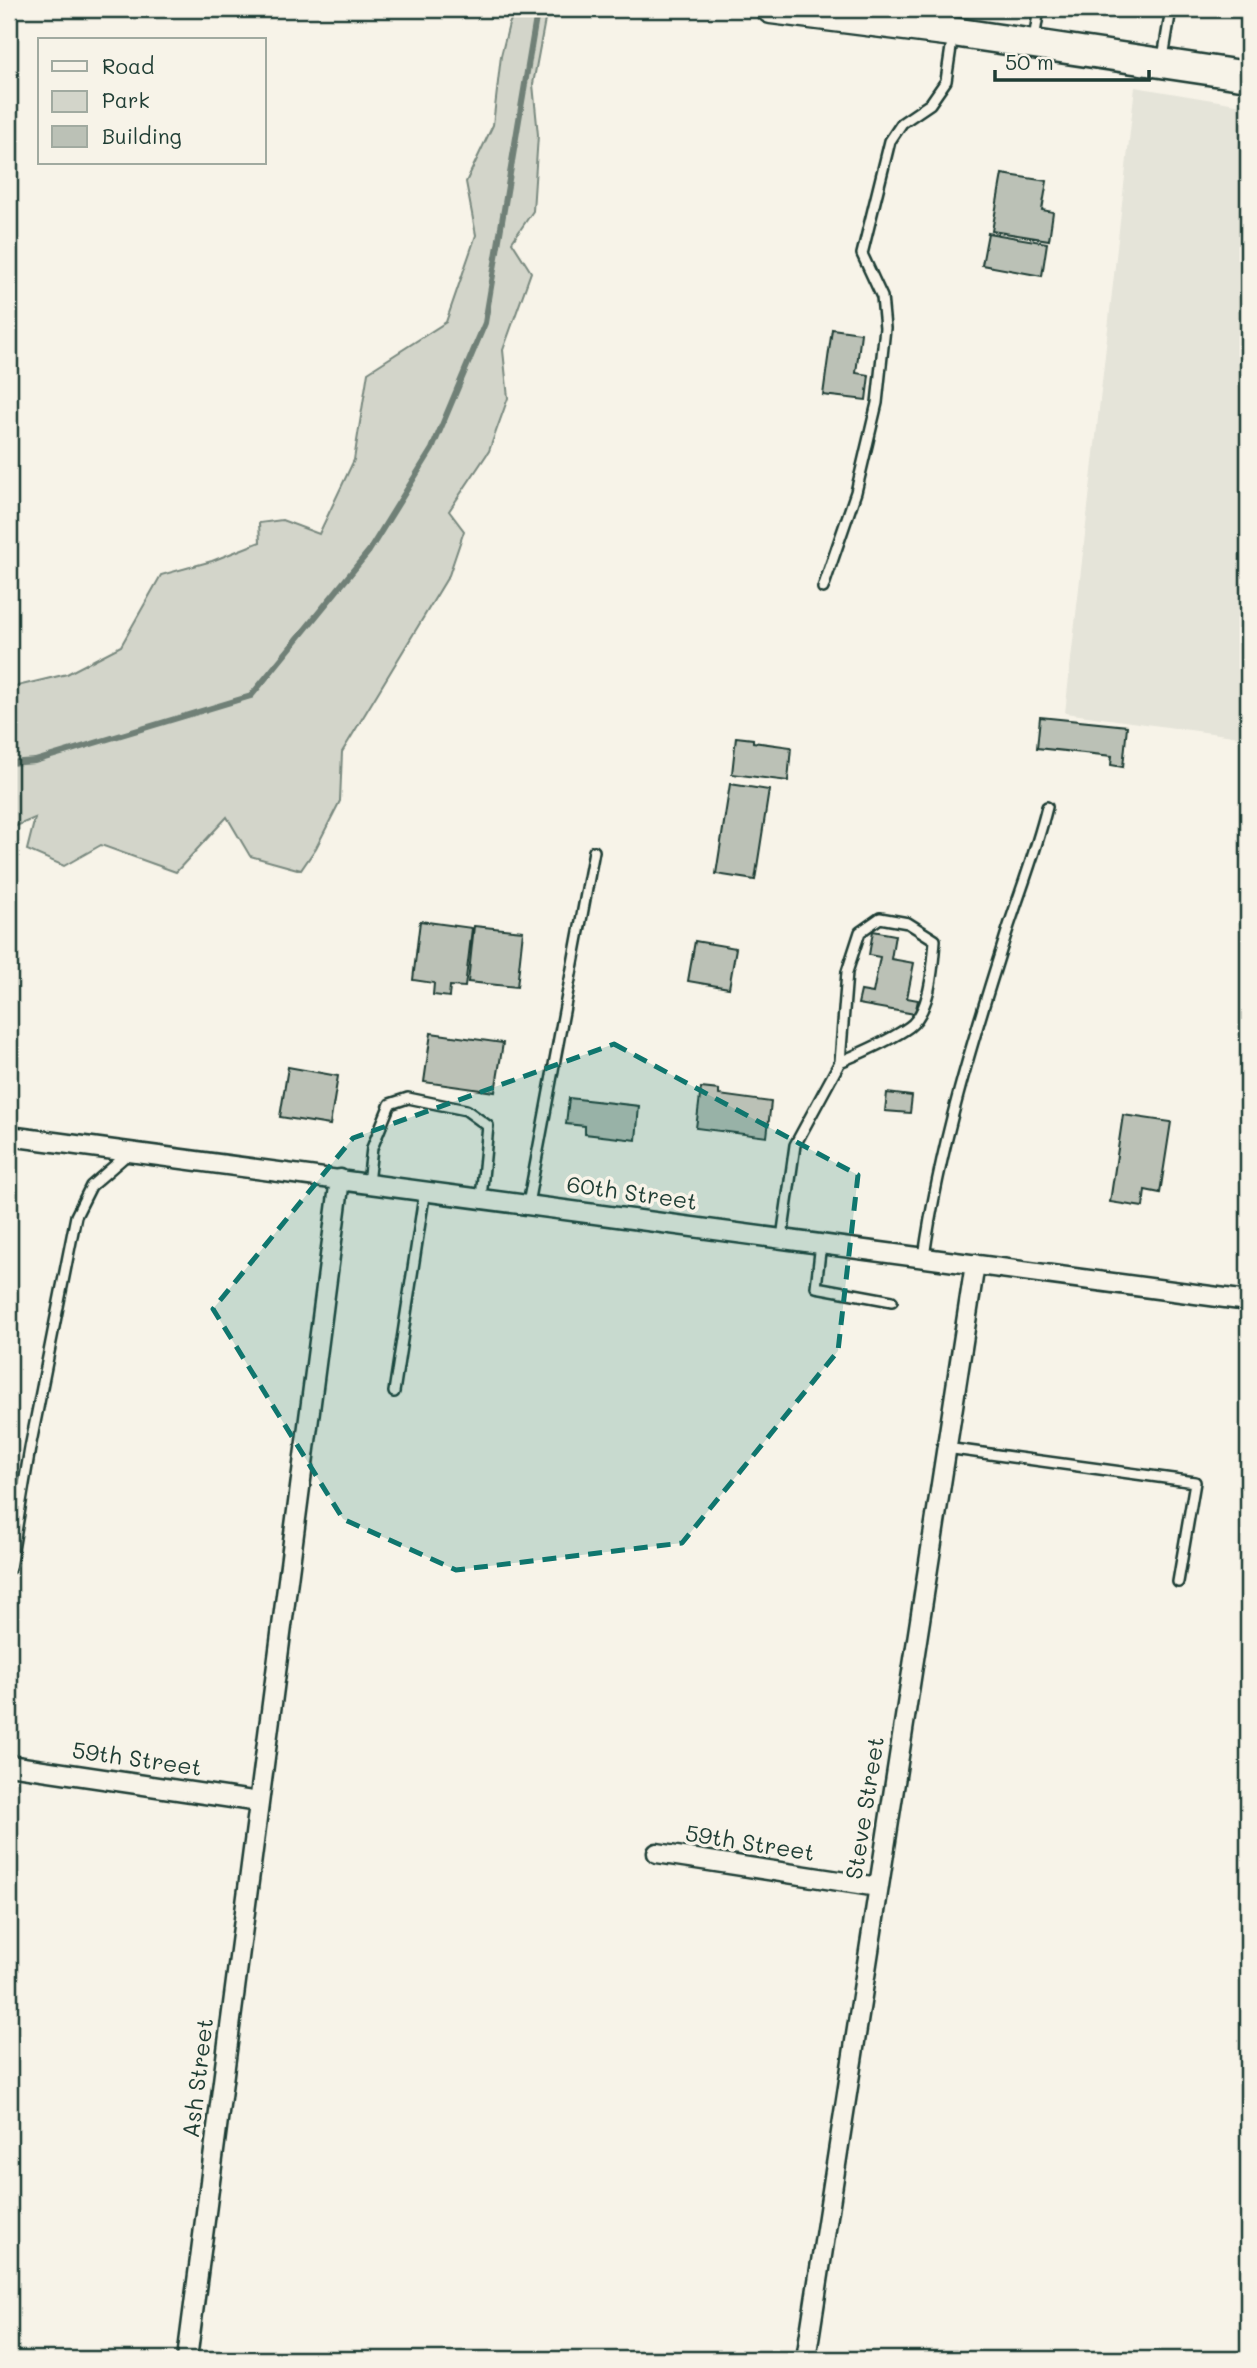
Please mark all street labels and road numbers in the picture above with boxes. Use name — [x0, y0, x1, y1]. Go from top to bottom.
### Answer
street label: 60th Street — [565, 1168, 699, 1216]
street label: 59th Street — [70, 1734, 204, 1782]
street label: Steve Street — [838, 1734, 890, 1881]
street label: 59th Street — [683, 1817, 817, 1867]
street label: Ash Street — [175, 2016, 219, 2140]

